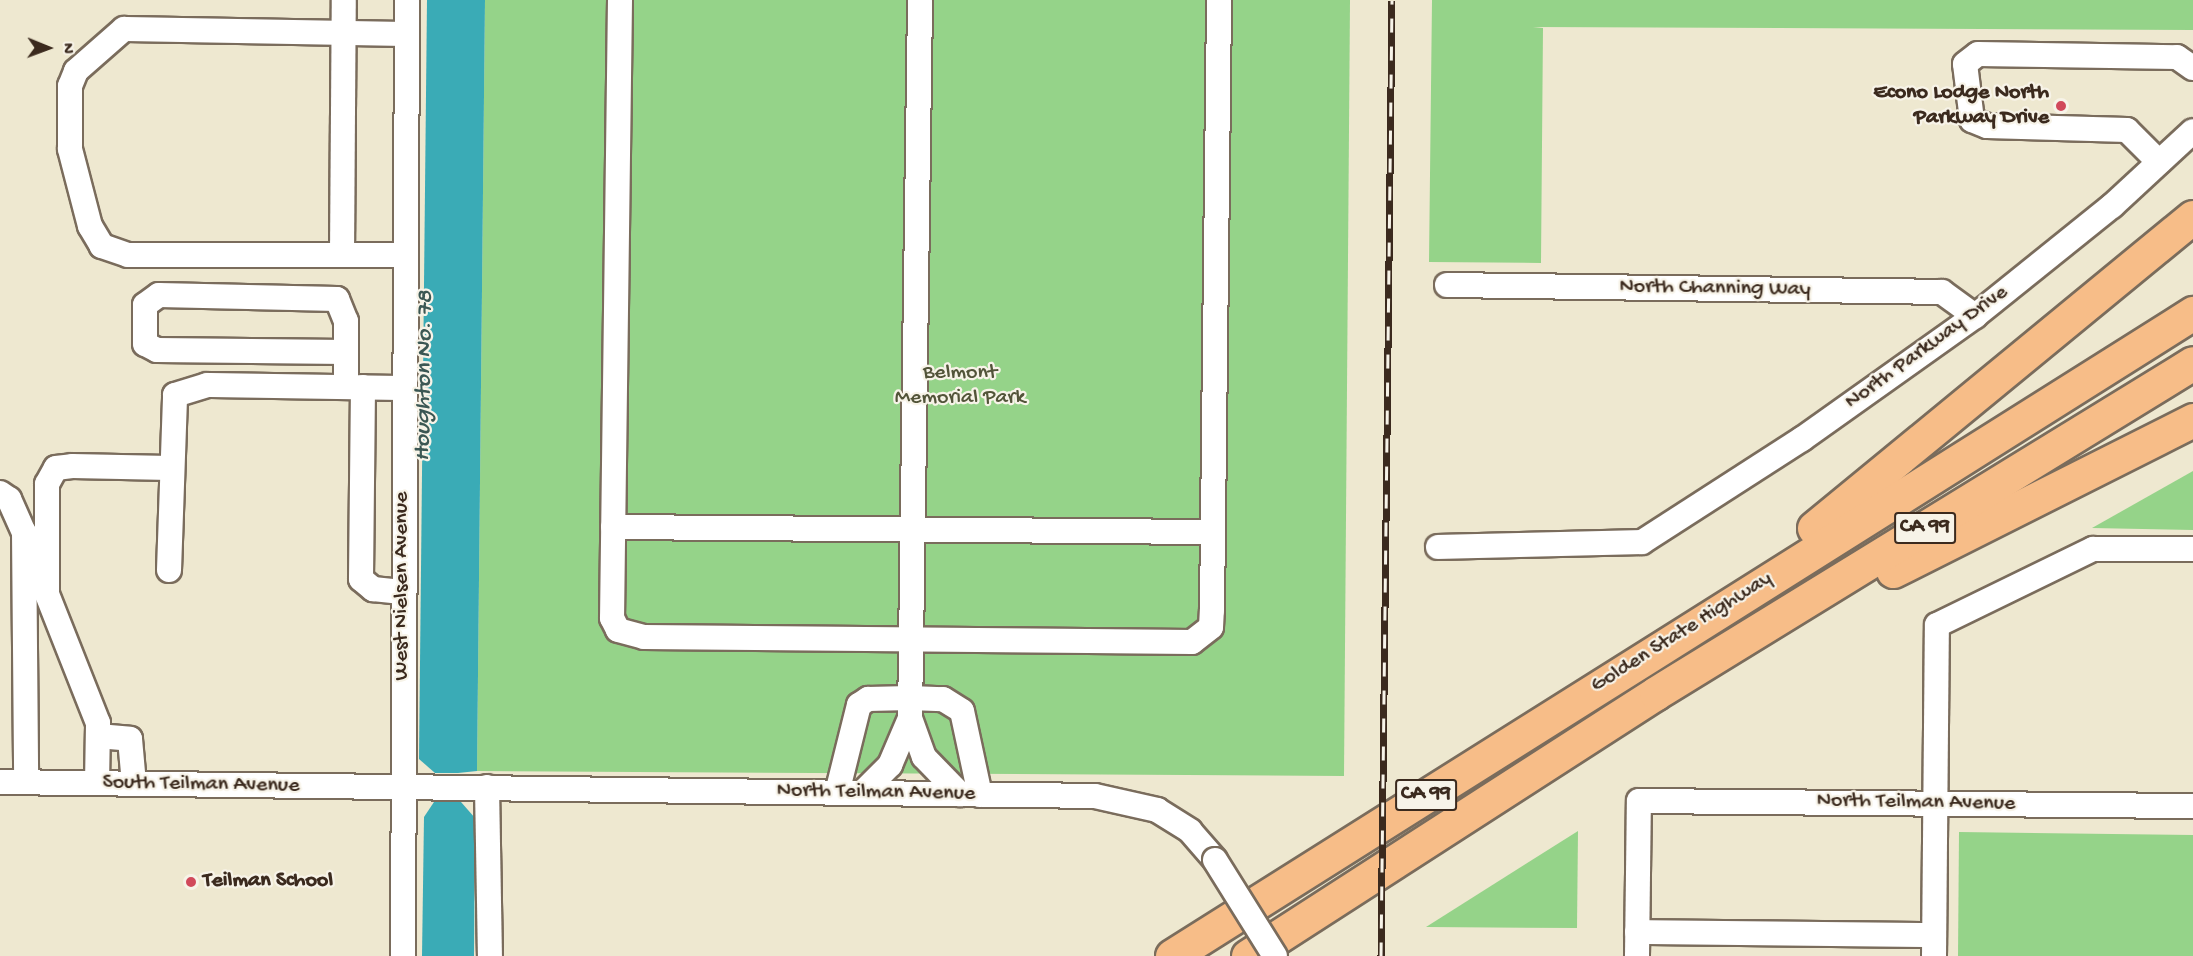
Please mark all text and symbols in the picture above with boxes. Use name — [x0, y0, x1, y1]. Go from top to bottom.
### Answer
north arrow — [18, 18, 78, 78]
text: N — [57, 43, 76, 54]
place label: Econo Lodge North Parkway Drive — [1874, 80, 2049, 132]
marker: Econo Lodge North Parkway Drive — [2054, 99, 2068, 113]
street label: North Channing Way — [1619, 274, 1811, 304]
street label: North Parkway Drive — [1840, 280, 2014, 416]
water label: Houghton No. 78 — [409, 291, 441, 461]
park label: Belmont Memorial Park — [895, 360, 1025, 412]
street label: West Nielsen Avenue — [390, 492, 416, 680]
road number: CA 99 — [1894, 510, 1956, 546]
street label: Golden State Highway — [1586, 566, 1778, 700]
street label: South Teilman Avenue — [102, 770, 300, 800]
road number: CA 99 — [1394, 777, 1458, 813]
street label: North Teilman Avenue — [776, 778, 976, 808]
street label: North Teilman Avenue — [1816, 788, 2016, 818]
place label: Teilman School — [203, 869, 333, 895]
marker: Teilman School — [184, 875, 198, 889]

